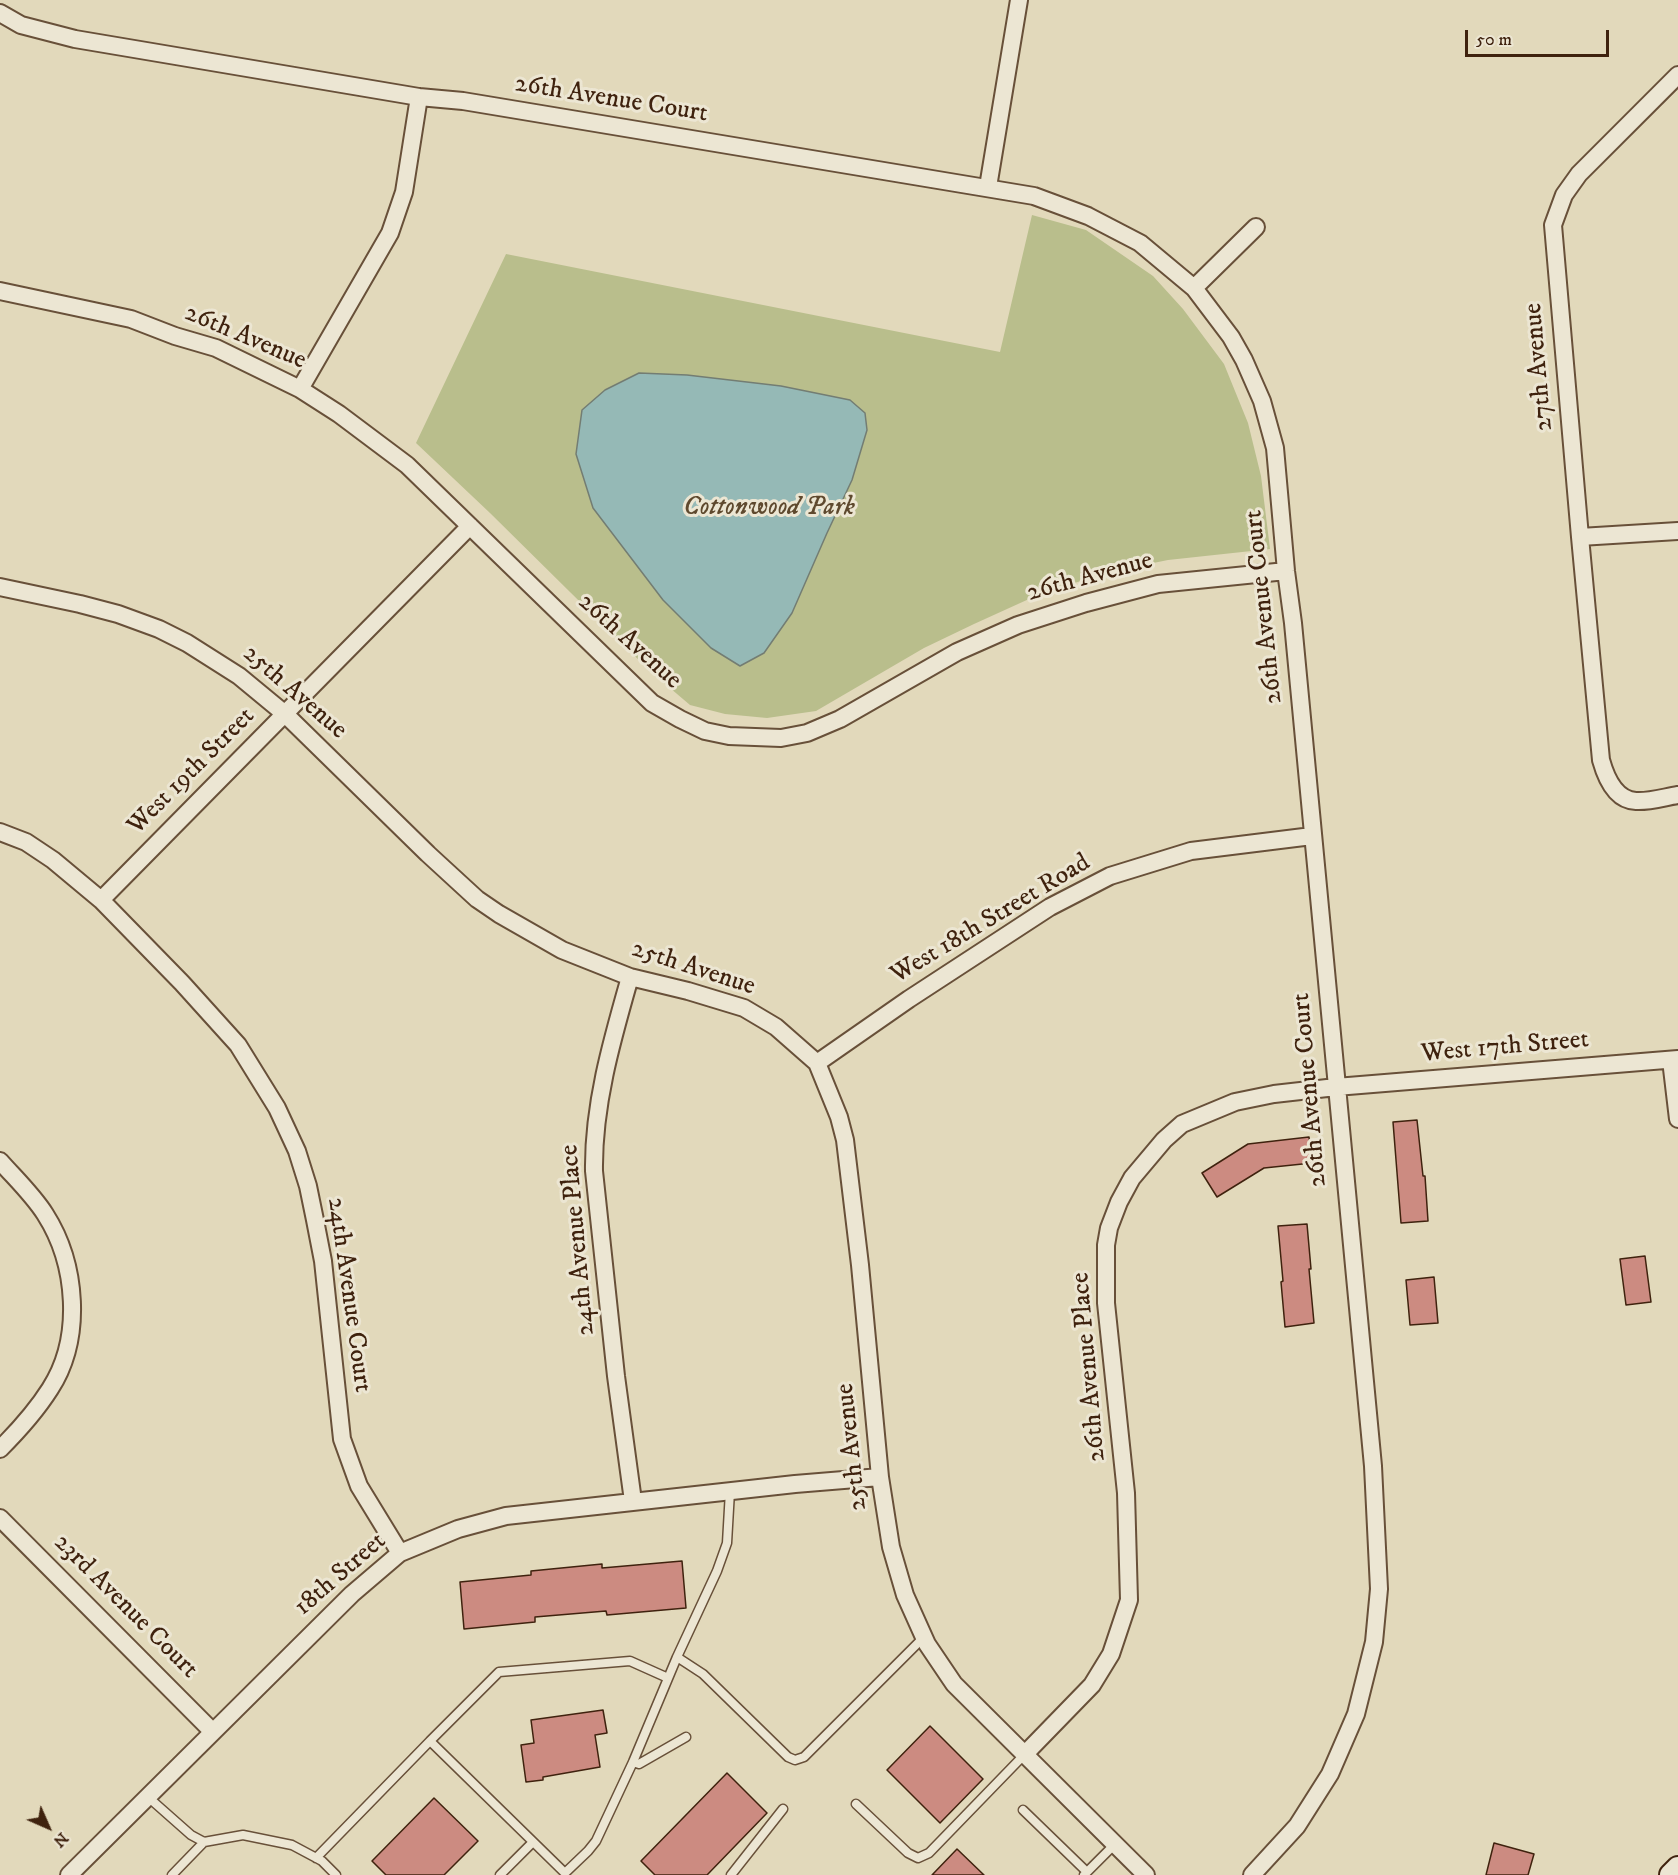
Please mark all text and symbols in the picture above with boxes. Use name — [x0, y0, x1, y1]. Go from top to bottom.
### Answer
scale bar — [1468, 18, 1612, 56]
text: 50 m — [1476, 29, 1512, 51]
street label: 26th Avenue Court — [512, 69, 710, 131]
street label: 26th Avenue — [180, 298, 310, 378]
street label: 27th Avenue — [1519, 302, 1561, 432]
park label: Cottonwood Park — [683, 493, 855, 525]
street label: 26th Avenue Court — [1239, 508, 1291, 706]
street label: 26th Avenue — [1024, 546, 1156, 610]
street label: 26th Avenue — [571, 587, 687, 697]
street label: 25th Avenue — [235, 639, 353, 747]
street label: West 19th Street — [122, 702, 262, 842]
street label: West 18th Street Road — [886, 848, 1096, 992]
street label: 25th Avenue — [627, 934, 759, 1004]
street label: 26th Avenue Court — [1287, 992, 1335, 1188]
street label: West 17th Street — [1420, 1025, 1590, 1071]
street label: 24th Avenue Place — [555, 1143, 603, 1337]
street label: 24th Avenue Court — [319, 1196, 377, 1394]
street label: 26th Avenue Place — [1066, 1271, 1114, 1463]
street label: 25th Avenue — [831, 1382, 875, 1512]
street label: 18th Street — [289, 1527, 393, 1623]
street label: 23rd Avenue Court — [46, 1528, 204, 1686]
north arrow — [18, 1797, 78, 1857]
text: N — [49, 1828, 72, 1851]

